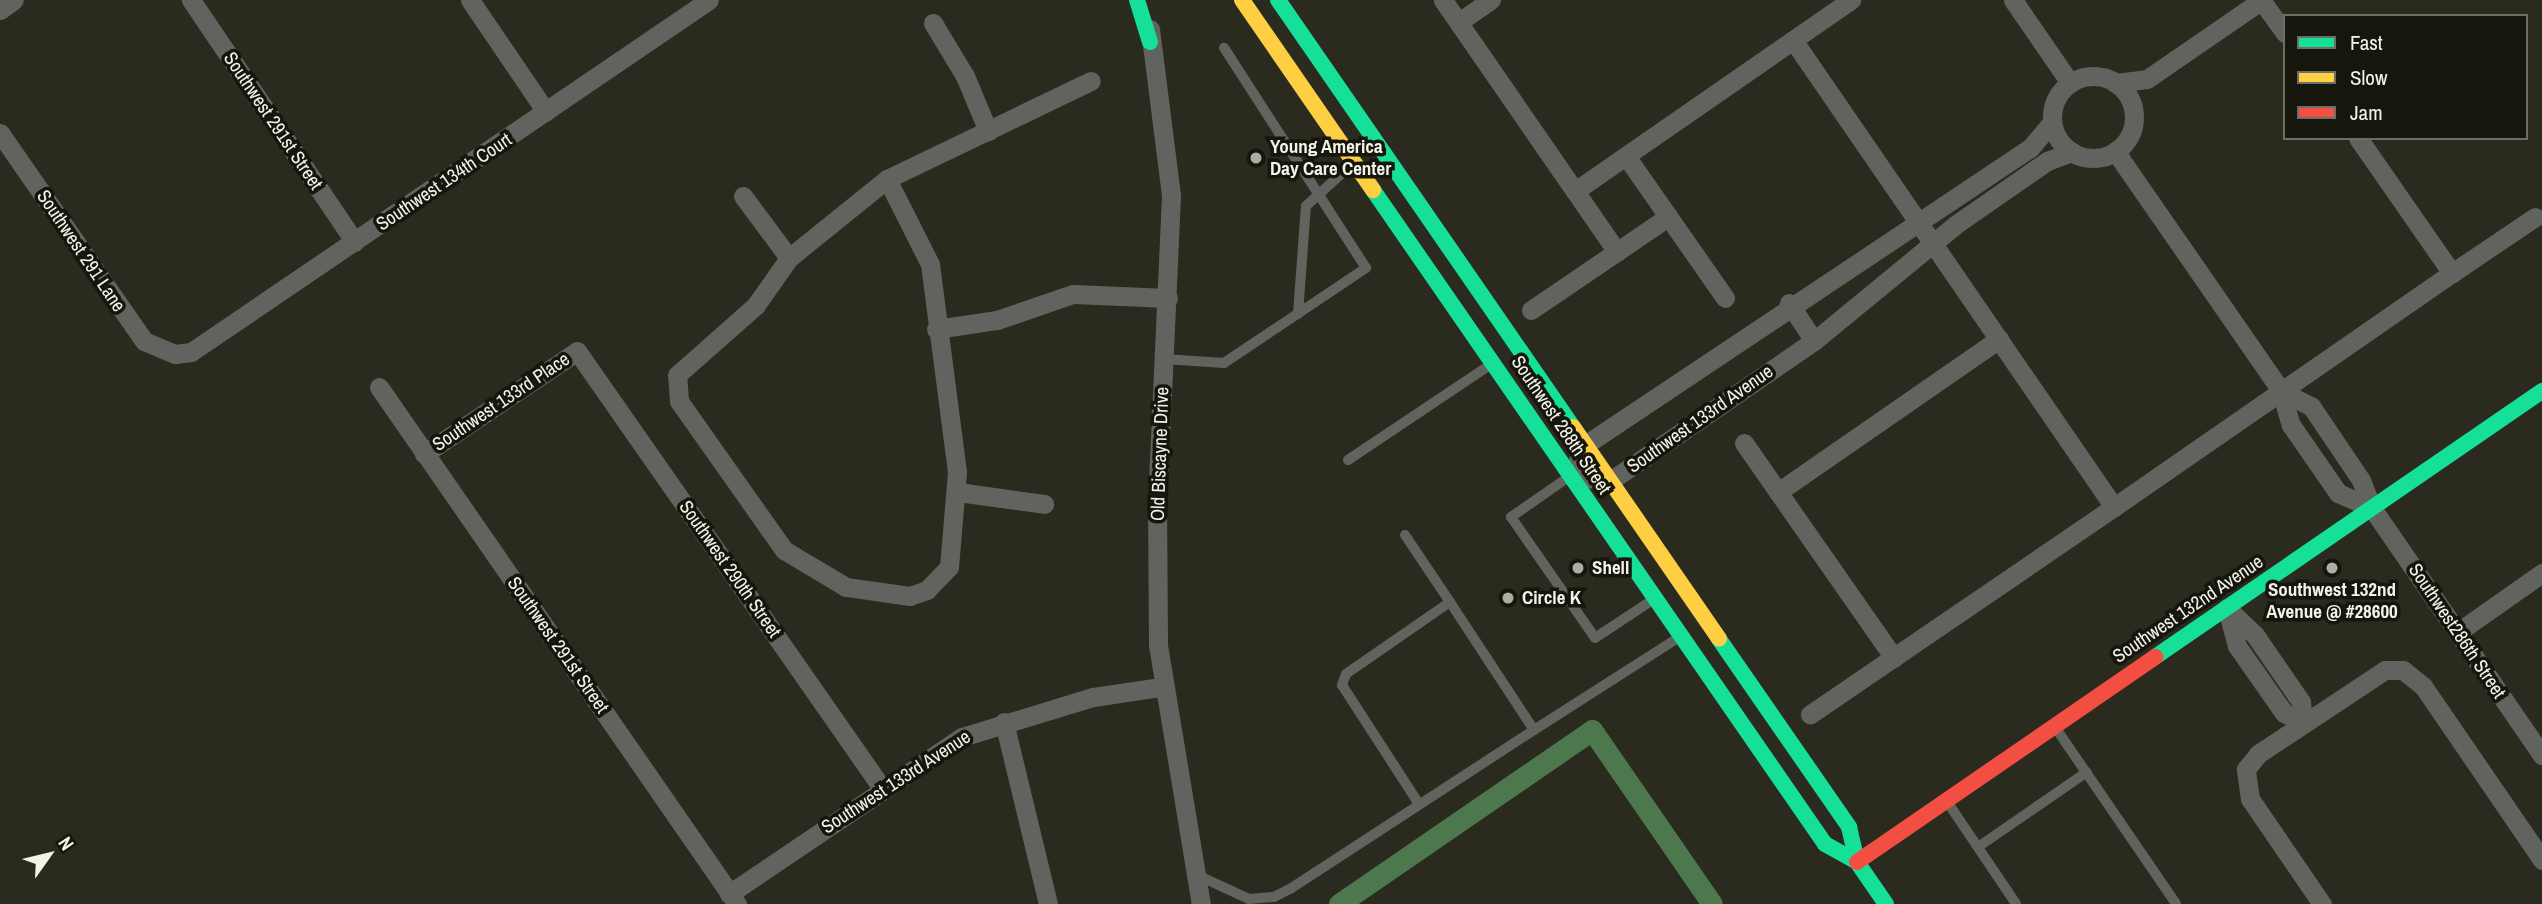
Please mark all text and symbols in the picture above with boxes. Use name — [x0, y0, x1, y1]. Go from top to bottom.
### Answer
legend — [2283, 14, 2528, 140]
text: Fast — [2350, 28, 2383, 57]
street label: Southwest 291st Street — [219, 48, 327, 194]
text: Slow — [2350, 63, 2387, 92]
text: Jam — [2350, 98, 2383, 127]
street label: Southwest 134th Court — [372, 128, 516, 236]
place label: Young America Day Care Center — [1270, 136, 1391, 180]
marker: Young America Day Care Center — [1248, 150, 1264, 166]
street label: Southwest 291 Lane — [32, 186, 130, 316]
street label: Southwest 133rd Place — [428, 348, 574, 456]
street label: Southwest 288th Street — [1506, 351, 1616, 499]
street label: Southwest 133rd Avenue — [1622, 360, 1778, 478]
street label: Old Biscayne Drive — [1146, 387, 1174, 521]
street label: Southwest 290th Street — [674, 496, 786, 642]
street label: Southwest 132nd Avenue — [2108, 550, 2268, 668]
place label: Shell — [1592, 557, 1629, 579]
street label: Southwest286th Street — [2403, 559, 2511, 703]
marker: Shell — [1570, 560, 1586, 576]
marker: Southwest 132nd Avenue @ #28600 — [2324, 560, 2340, 576]
street label: Southwest 291st Street — [502, 572, 614, 718]
place label: Southwest 132nd Avenue @ #28600 — [2266, 579, 2398, 623]
place label: Circle K — [1522, 587, 1581, 609]
marker: Circle K — [1500, 590, 1516, 606]
street label: Southwest 133rd Avenue — [817, 725, 975, 839]
north arrow — [14, 820, 84, 890]
text: N — [52, 831, 80, 855]

